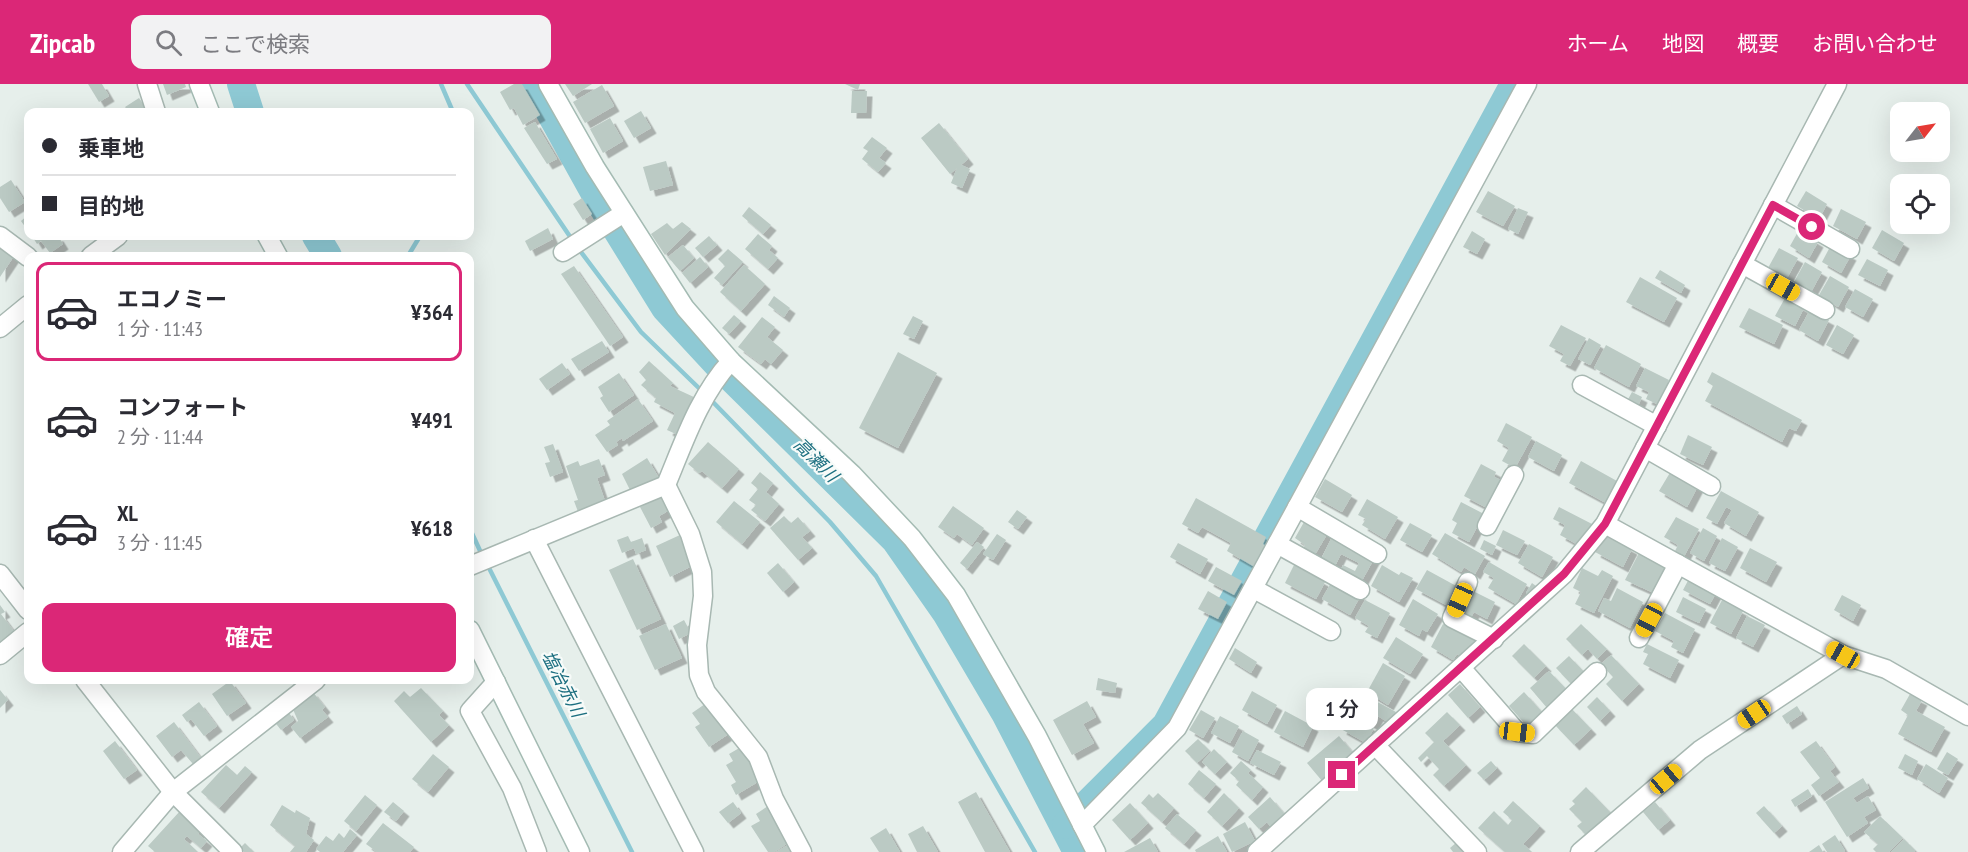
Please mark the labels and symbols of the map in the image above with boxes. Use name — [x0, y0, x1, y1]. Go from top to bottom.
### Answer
north arrow — [1890, 102, 1950, 162]
route start — [1798, 213, 1825, 240]
car — [1763, 270, 1803, 304]
water label: 高瀬川 — [789, 432, 845, 488]
car — [1444, 580, 1476, 620]
car — [1633, 600, 1665, 640]
car — [1823, 638, 1863, 672]
water label: 塩冶赤川 — [537, 646, 591, 723]
callout: 1 分 — [1306, 688, 1378, 730]
car — [1734, 696, 1774, 732]
car — [1498, 721, 1536, 743]
route end — [1328, 761, 1355, 788]
car — [1646, 761, 1686, 797]

